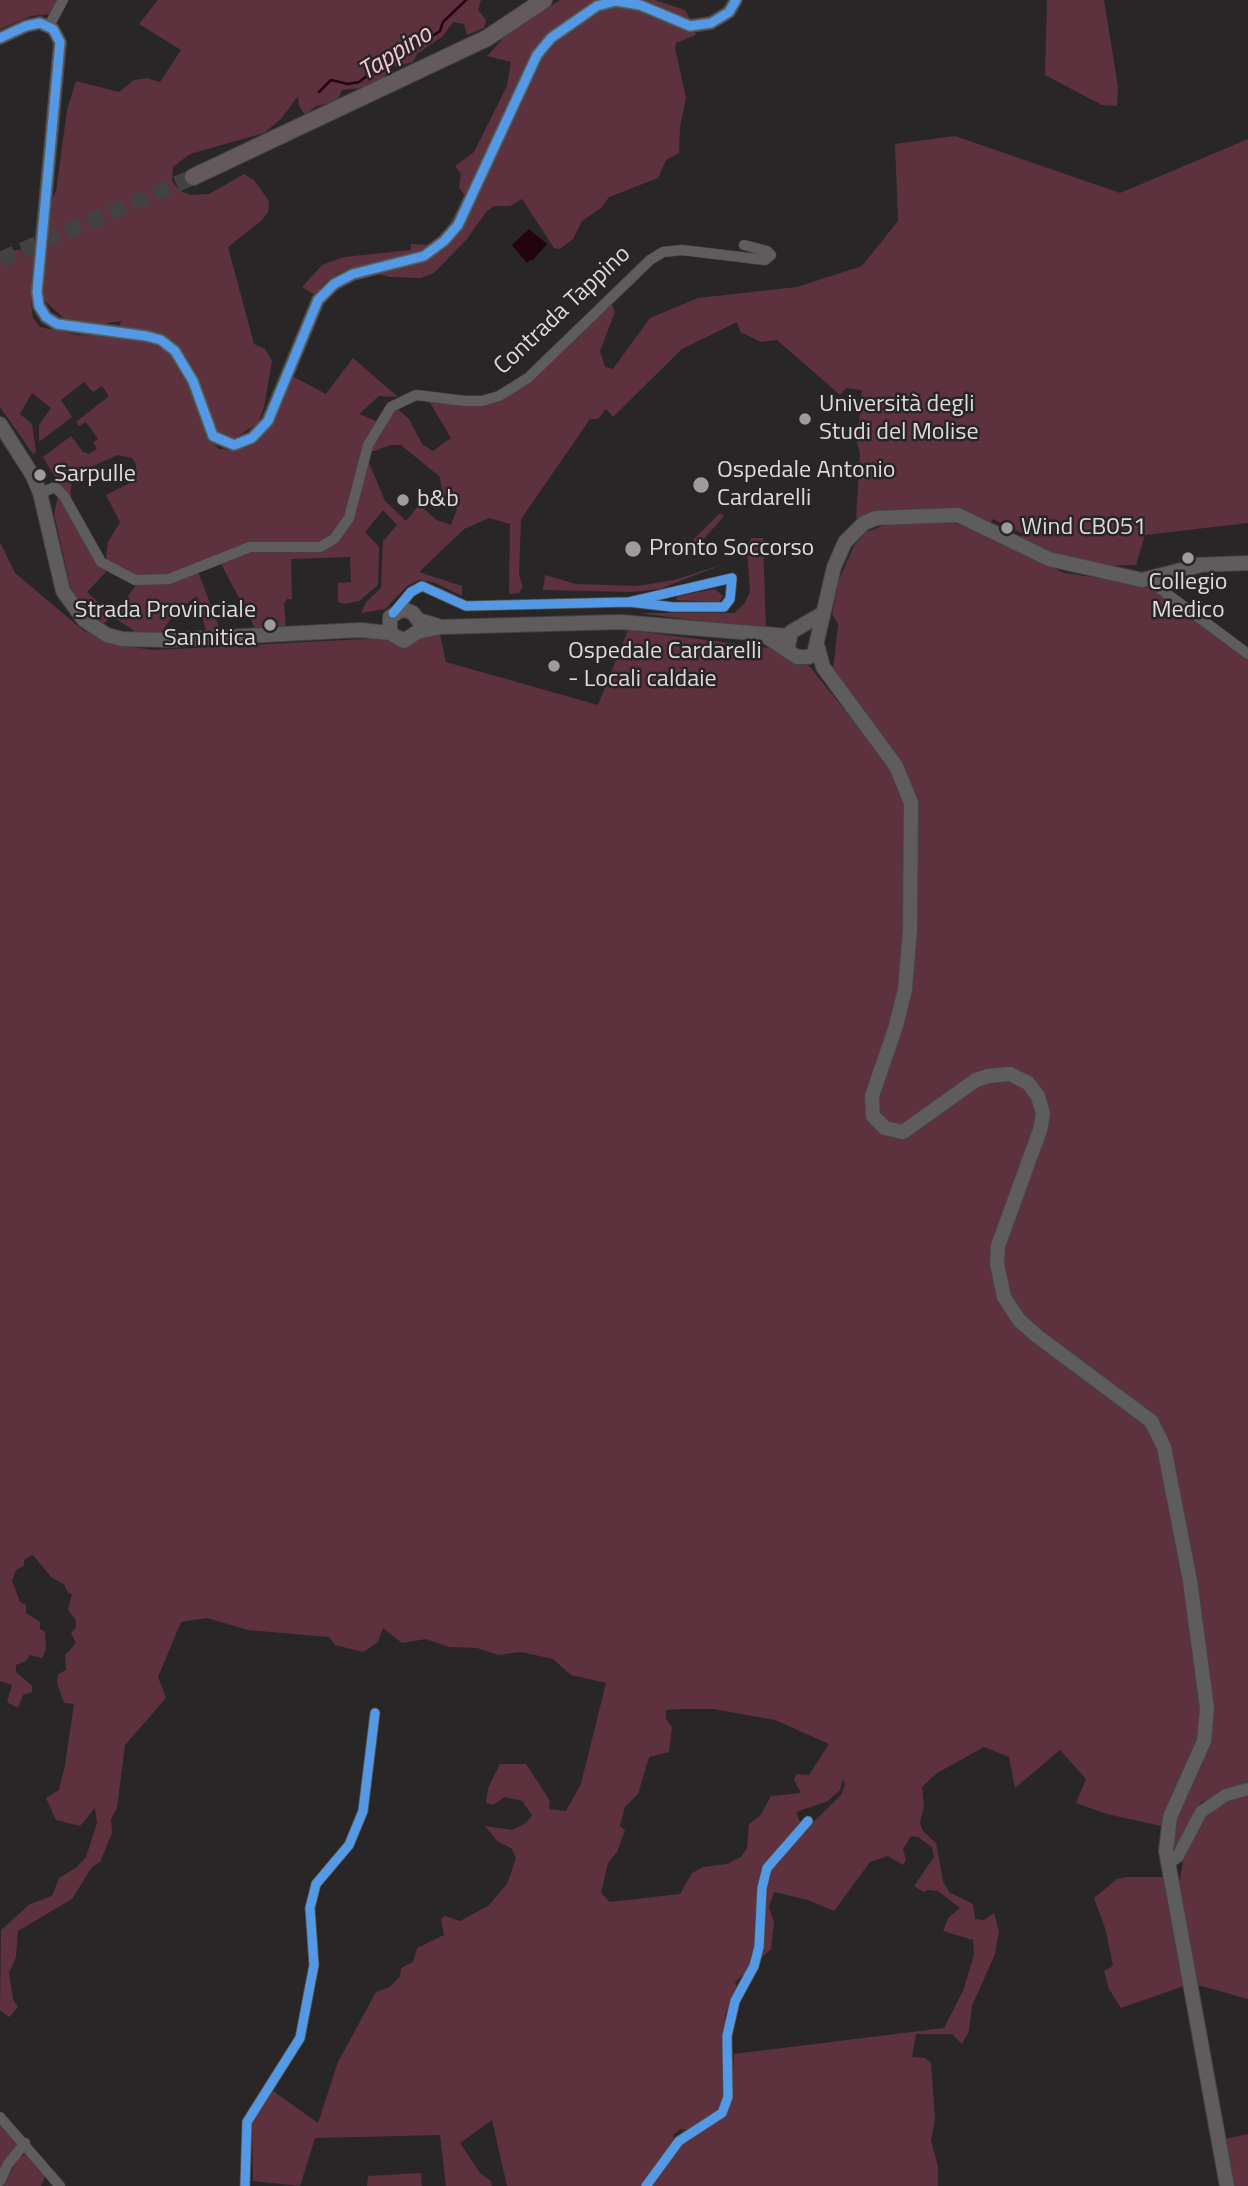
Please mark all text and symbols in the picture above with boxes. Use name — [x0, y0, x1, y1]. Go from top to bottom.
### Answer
water label: Tappino — [354, 20, 438, 88]
street label: Contrada Tappino — [489, 241, 637, 381]
place label: Università degli Studi del Molise — [819, 391, 979, 447]
marker: Università degli Studi del Molise — [797, 411, 813, 427]
place label: Ospedale Antonio Cardarelli — [717, 457, 895, 513]
place label: Sarpulle — [54, 461, 136, 489]
marker: Sarpulle — [32, 467, 48, 483]
marker: Ospedale Antonio Cardarelli — [691, 475, 711, 495]
place label: b&b — [417, 486, 459, 514]
marker: b&b — [395, 492, 411, 508]
place label: Wind CB051 — [1021, 514, 1147, 542]
marker: Wind CB051 — [999, 520, 1015, 536]
place label: Pronto Soccorso — [649, 535, 814, 563]
marker: Pronto Soccorso — [623, 539, 643, 559]
marker: Collegio Medico — [1180, 550, 1196, 566]
place label: Collegio Medico — [1149, 569, 1227, 625]
place label: Strada Provinciale Sannitica — [75, 597, 256, 653]
marker: Strada Provinciale Sannitica — [262, 617, 278, 633]
place label: Ospedale Cardarelli - Locali caldaie — [568, 638, 762, 694]
marker: Ospedale Cardarelli - Locali caldaie — [546, 658, 562, 674]

